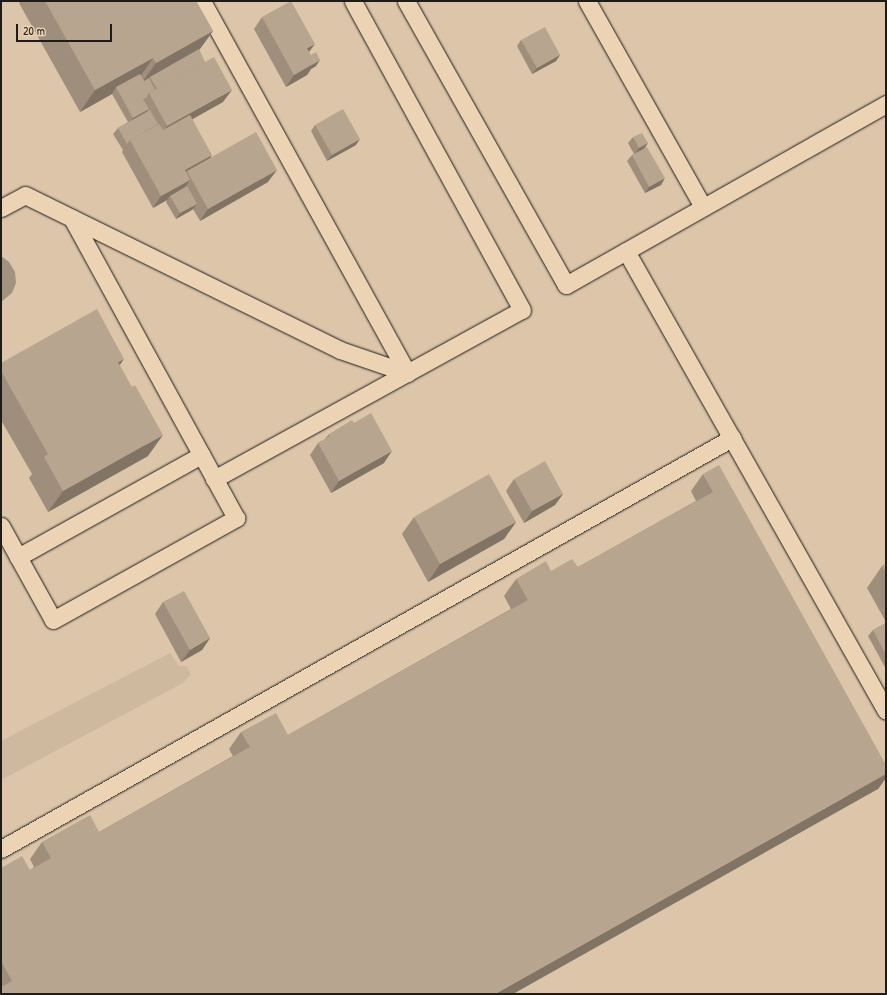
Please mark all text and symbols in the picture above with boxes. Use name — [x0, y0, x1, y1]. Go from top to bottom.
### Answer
scale bar — [18, 16, 114, 42]
text: 20 m — [23, 22, 45, 39]

